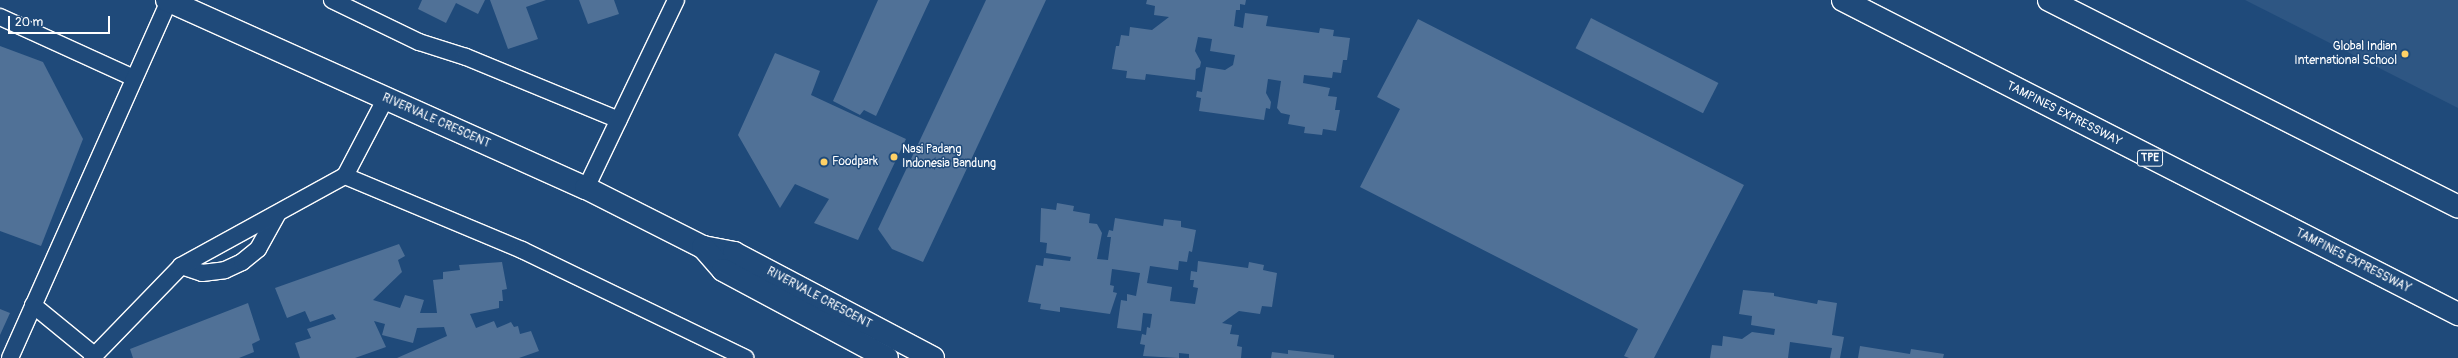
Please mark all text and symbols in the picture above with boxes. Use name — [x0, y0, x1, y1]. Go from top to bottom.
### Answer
scale bar — [10, 8, 112, 34]
text: 20 m — [15, 15, 43, 30]
place label: Global Indian International School — [2294, 40, 2397, 68]
marker: Global Indian International School — [2400, 49, 2410, 59]
street label: TAMPINES EXPRESSWAY — [2004, 79, 2124, 149]
street label: RIVERVALE CRESCENT — [380, 91, 492, 151]
place label: Nasi Padang Indonesia Bandung — [902, 143, 996, 171]
road number: TPE — [2137, 149, 2163, 167]
marker: Nasi Padang Indonesia Bandung — [889, 152, 899, 162]
place label: Foodpark — [832, 155, 878, 169]
marker: Foodpark — [819, 157, 829, 167]
street label: TAMPINES EXPRESSWAY — [2293, 226, 2413, 296]
street label: RIVERVALE CRESCENT — [764, 264, 874, 332]

